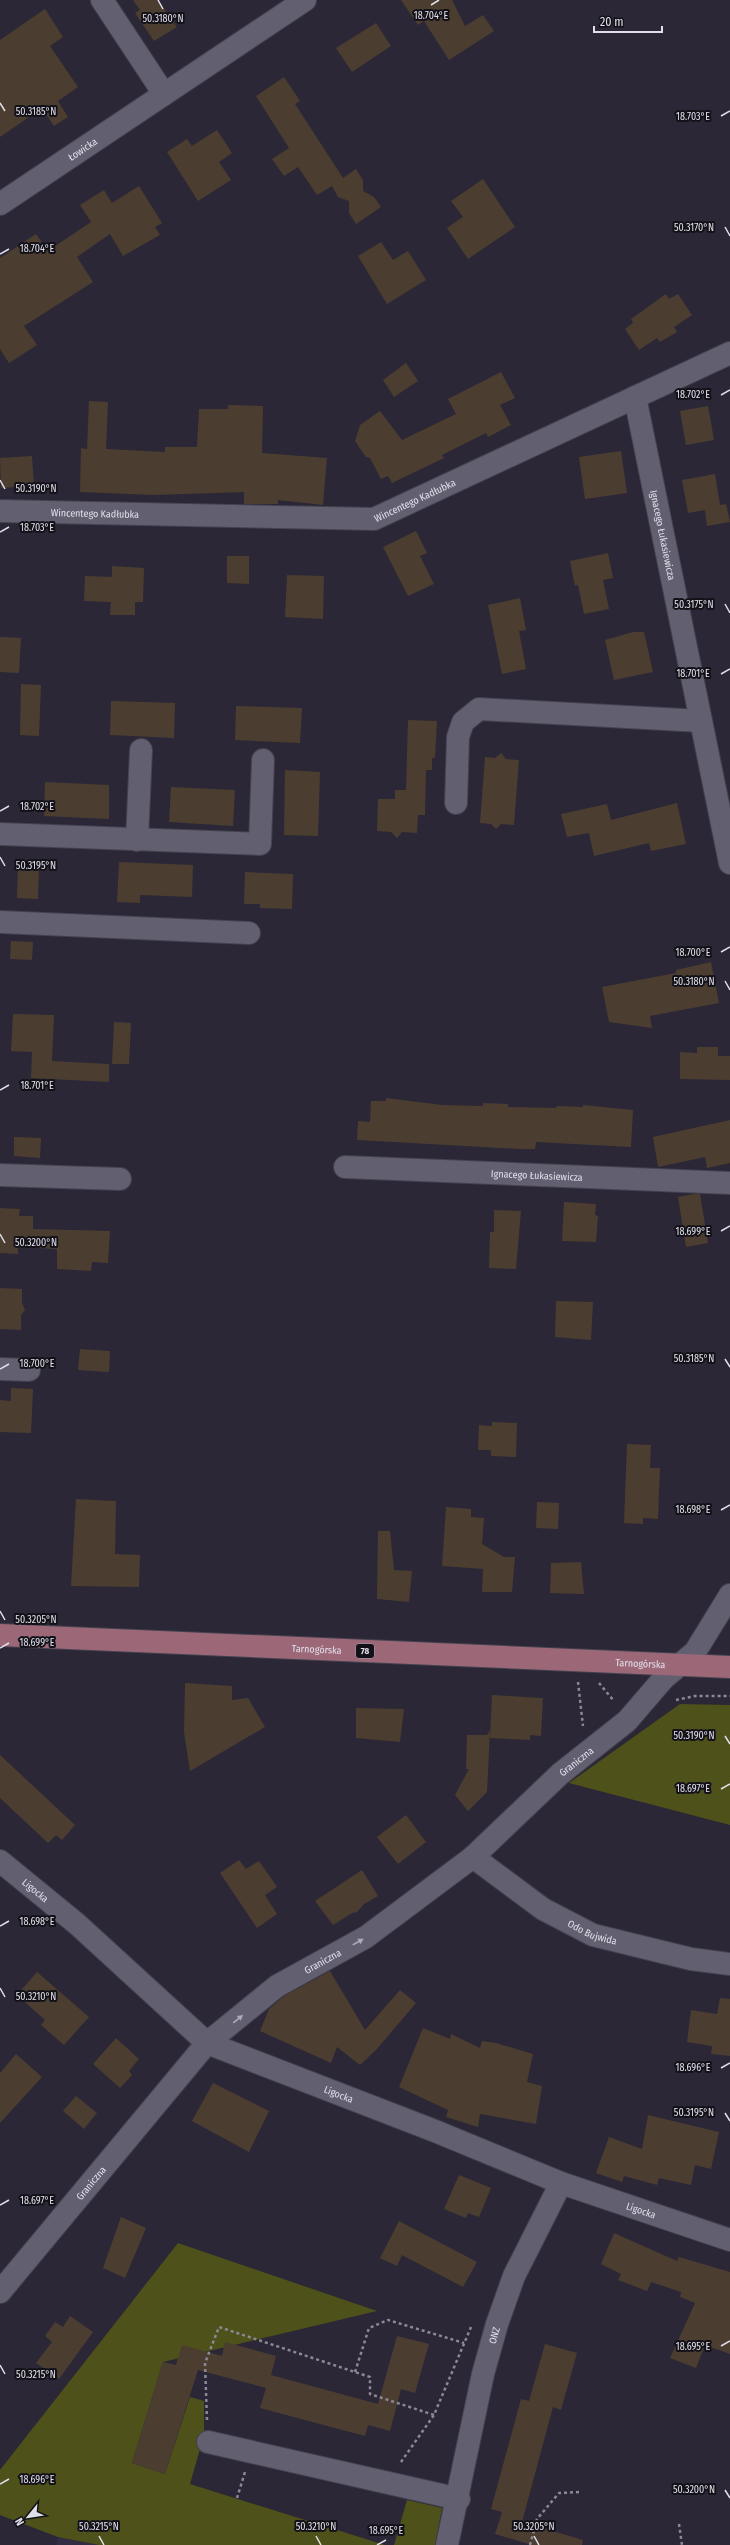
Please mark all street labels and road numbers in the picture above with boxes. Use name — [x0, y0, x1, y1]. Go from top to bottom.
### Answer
street label: Łowicka — [66, 136, 100, 164]
street label: Wincentego Kadłubka — [373, 477, 458, 525]
street label: Ignacego Łukasiewicza — [647, 489, 677, 582]
street label: Wincentego Kadłubka — [51, 507, 139, 521]
street label: Ignacego Łukasiewicza — [491, 1168, 583, 1184]
street label: Tarnogórska — [291, 1643, 342, 1657]
road number: 78 — [356, 1644, 374, 1658]
street label: Tarnogórska — [615, 1657, 666, 1671]
street label: Graniczna — [557, 1745, 596, 1779]
street label: Ligocka — [19, 1877, 51, 1905]
street label: Odo Bujwida — [565, 1918, 618, 1948]
street label: Graniczna — [303, 1947, 343, 1977]
street label: Ligocka — [322, 2084, 355, 2106]
street label: Graniczna — [74, 2164, 109, 2203]
street label: Ligocka — [624, 2200, 657, 2222]
street label: ONZ — [487, 2325, 503, 2345]

